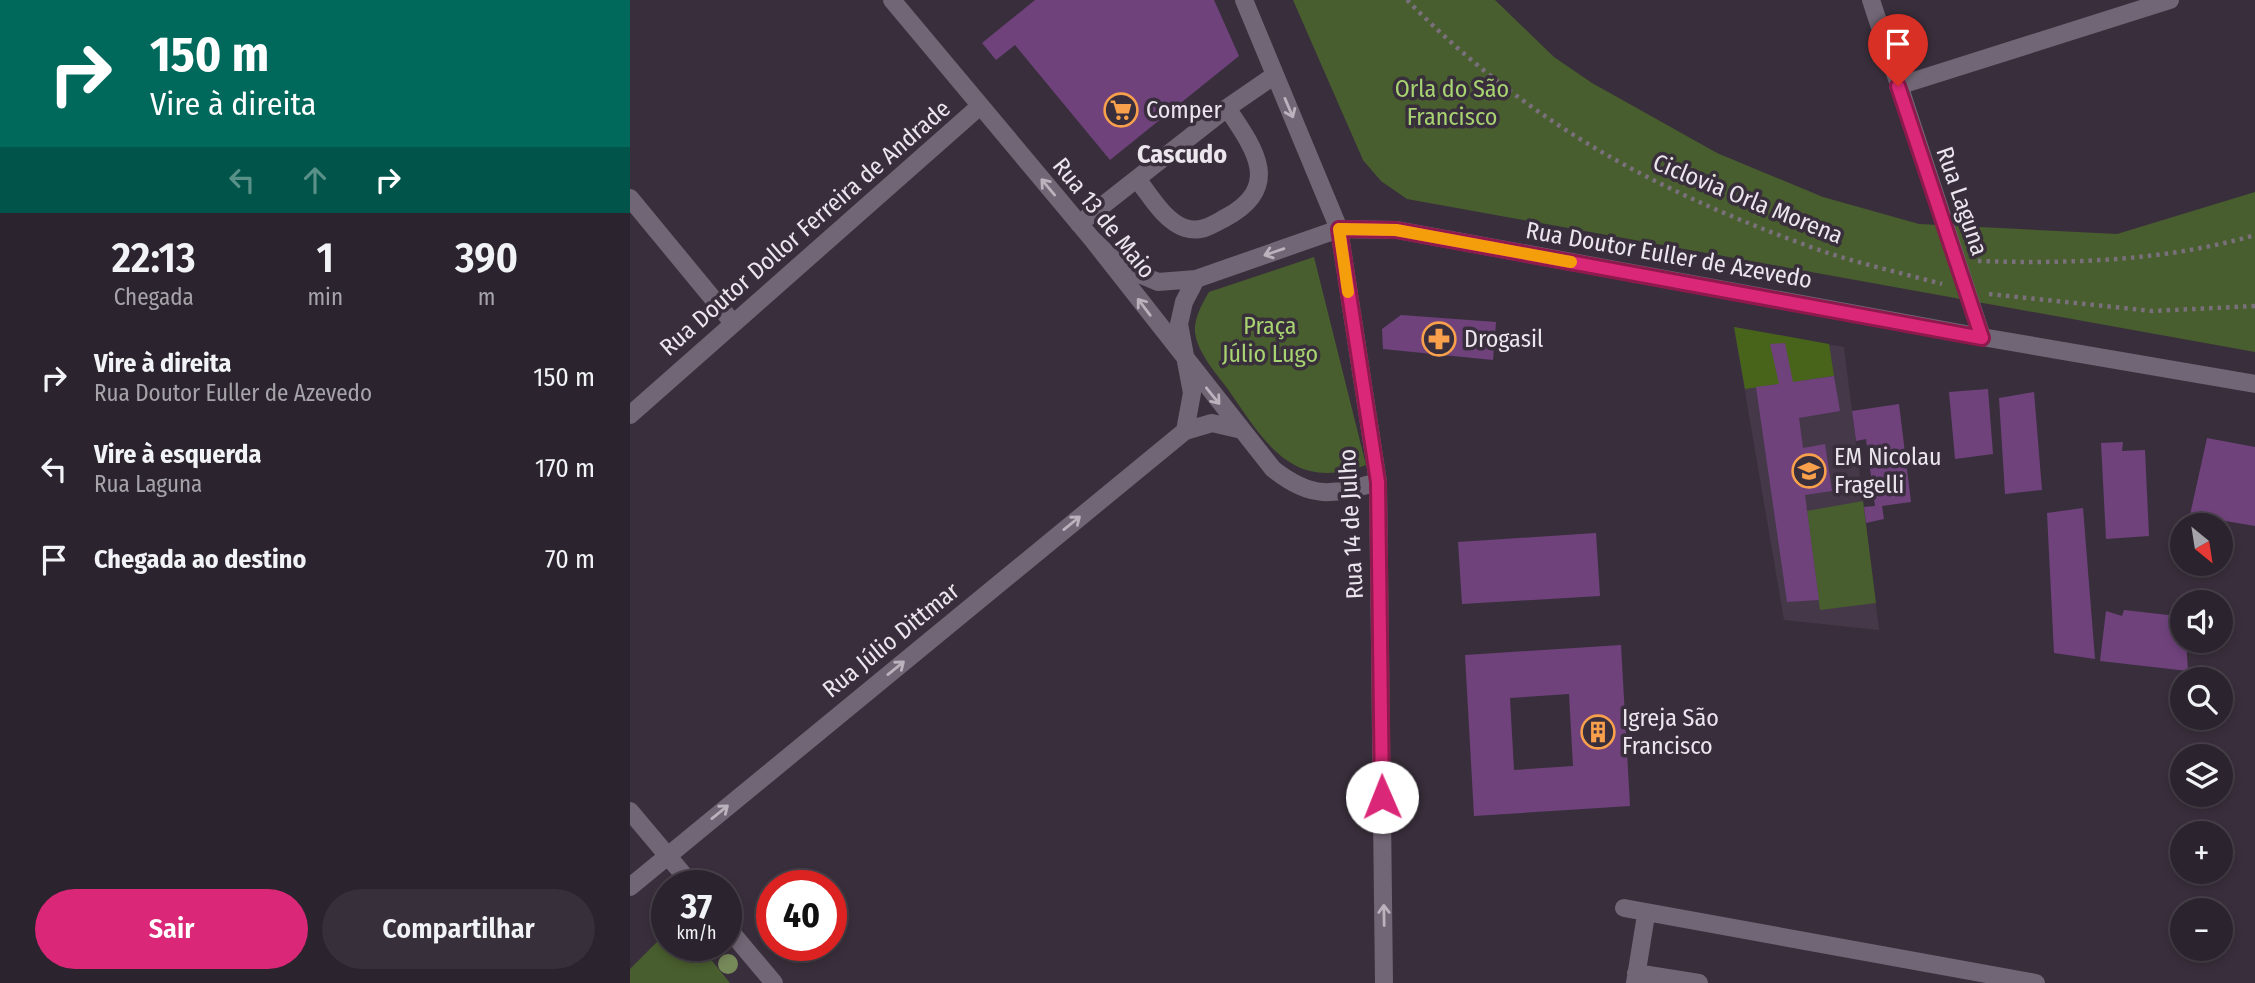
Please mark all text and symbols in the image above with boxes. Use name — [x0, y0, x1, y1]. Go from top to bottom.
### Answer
pin — [1868, 14, 1928, 86]
text: 150 m — [150, 25, 269, 84]
icon: arrive — [1879, 25, 1917, 63]
icon: right — [35, 28, 126, 119]
park label: Orla do São Francisco — [1395, 75, 1509, 131]
text: Vire à direita — [150, 85, 316, 123]
supermarket icon: Comper — [1102, 91, 1140, 129]
street label: Rua Doutor Dollor Ferreira de Andrade — [654, 94, 956, 362]
place label: Comper — [1146, 96, 1222, 124]
one-way arrow — [1283, 97, 1296, 119]
district label: Cascudo — [1137, 139, 1227, 170]
street label: Rua Laguna — [1930, 143, 1994, 259]
street label: Ciclovia Orla Morena — [1649, 148, 1847, 250]
street label: Rua 13 de Maio — [1047, 152, 1161, 284]
icon: left — [223, 161, 261, 199]
icon: ahead — [296, 161, 334, 199]
icon: right — [369, 161, 407, 199]
one-way arrow — [1040, 178, 1056, 196]
street label: Rua Doutor Euller de Azevedo — [1524, 216, 1814, 294]
text: 22:13 — [112, 233, 196, 283]
text: 1 — [317, 233, 334, 283]
text: 390 — [455, 233, 518, 283]
one-way arrow — [1264, 246, 1286, 259]
text: Chegada — [114, 283, 194, 311]
text: min — [307, 283, 343, 311]
text: m — [478, 283, 495, 311]
one-way arrow — [1137, 298, 1151, 317]
park label: Praça Júlio Lugo — [1222, 312, 1318, 368]
pharmacy icon: Drogasil — [1420, 320, 1458, 358]
place label: Drogasil — [1464, 325, 1543, 353]
text: Vire à direita — [94, 348, 232, 379]
icon: right — [35, 359, 73, 397]
text: 150 m — [533, 362, 595, 393]
text: Rua Doutor Euller de Azevedo — [94, 379, 372, 407]
one-way arrow — [1206, 386, 1221, 404]
text: Vire à esquerda — [94, 439, 261, 470]
place label: EM Nicolau Fragelli — [1834, 443, 1942, 499]
street label: Rua 14 de Julho — [1333, 448, 1369, 600]
icon: left — [35, 450, 73, 488]
school or university icon: EM Nicolau Fragelli — [1790, 452, 1828, 490]
text: 170 m — [535, 453, 595, 484]
text: Rua Laguna — [94, 470, 202, 498]
north arrow — [2170, 513, 2233, 576]
map controls — [2170, 513, 2233, 961]
one-way arrow — [1062, 516, 1080, 531]
icon: arrive — [35, 541, 73, 579]
text: Chegada ao destino — [94, 544, 306, 575]
text: 70 m — [545, 544, 595, 575]
street label: Rua Júlio Dittmar — [817, 576, 965, 703]
button: sound — [2170, 590, 2233, 653]
one-way arrow — [886, 660, 904, 675]
button: search — [2170, 667, 2233, 730]
place label: Igreja São Francisco — [1622, 704, 1719, 760]
building icon: Igreja São Francisco — [1579, 713, 1617, 751]
button: layers — [2170, 744, 2233, 807]
position arrow — [1345, 760, 1419, 834]
one-way arrow — [710, 804, 728, 820]
button: + — [2170, 821, 2233, 884]
speed limit sign: 40 — [756, 870, 847, 961]
text: 37 — [681, 885, 712, 927]
button: Sair — [35, 889, 308, 969]
button: Compartilhar — [322, 889, 595, 969]
button: − — [2170, 898, 2233, 961]
one-way arrow — [1377, 904, 1390, 927]
text: km/h — [676, 922, 717, 944]

